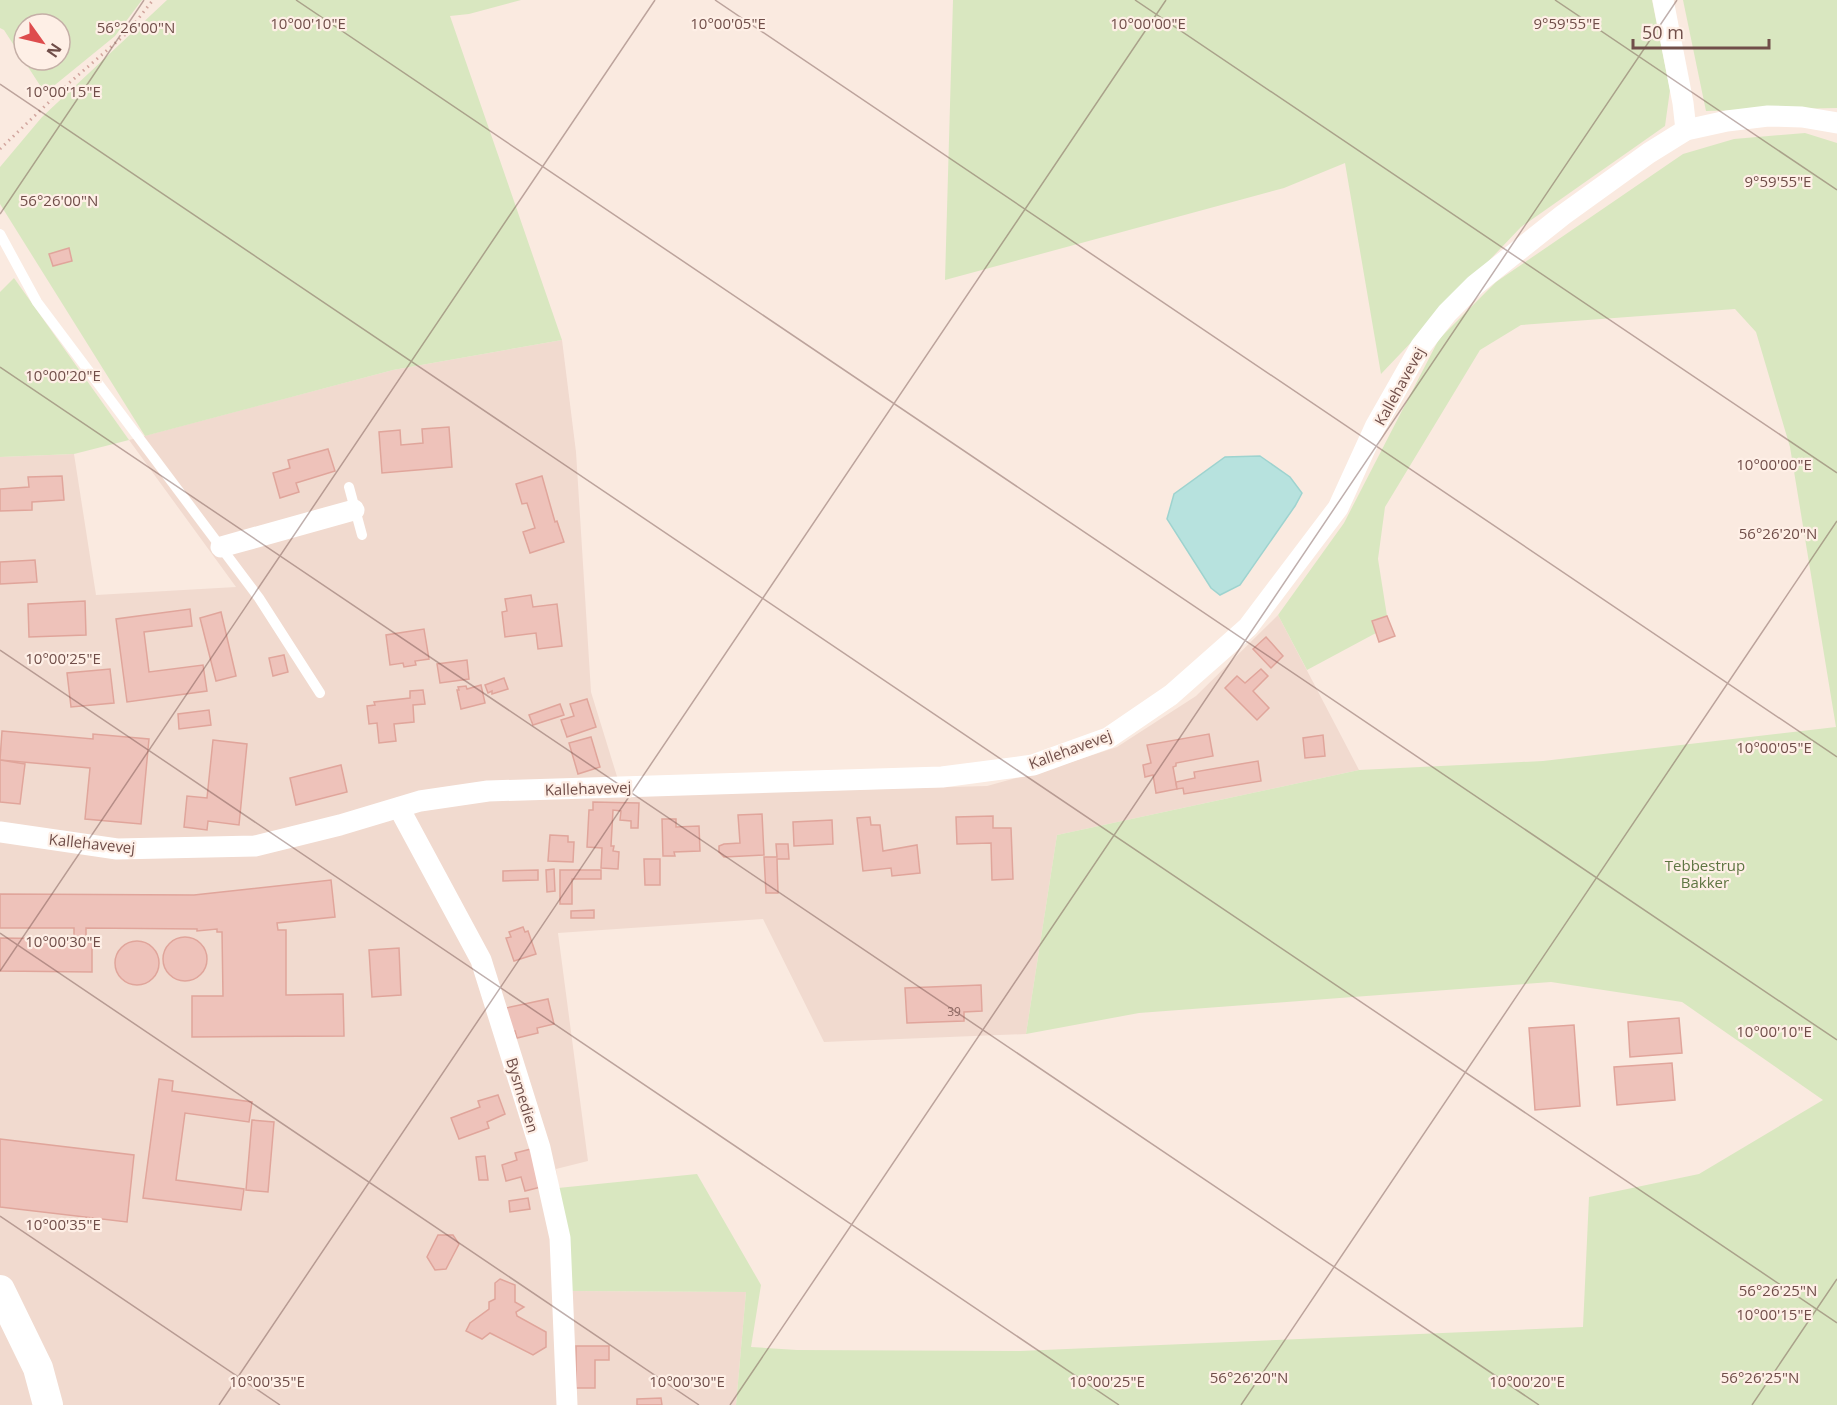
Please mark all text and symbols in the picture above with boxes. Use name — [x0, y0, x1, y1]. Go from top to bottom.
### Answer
north arrow — [12, 12, 72, 72]
scale bar — [1633, 12, 1770, 50]
text: 10°00'10"E — [270, 13, 346, 33]
text: 10°00'05"E — [690, 13, 766, 33]
text: 10°00'00"E — [1110, 13, 1186, 33]
text: 9°59'55"E — [1534, 13, 1600, 33]
text: 56°26'00"N — [97, 17, 175, 37]
text: 50 m — [1642, 20, 1684, 44]
text: N — [42, 39, 67, 62]
text: 10°00'15"E — [25, 81, 101, 101]
text: 9°59'55"E — [1745, 171, 1811, 191]
text: 56°26'00"N — [20, 190, 98, 210]
street label: Kallehavevej — [1369, 343, 1429, 429]
text: 10°00'20"E — [25, 365, 101, 385]
text: 10°00'00"E — [1736, 454, 1812, 474]
text: 56°26'20"N — [1739, 523, 1817, 543]
text: 10°00'25"E — [25, 648, 101, 668]
street label: Kallehavevej — [1026, 725, 1114, 773]
text: 10°00'05"E — [1736, 737, 1812, 757]
street label: Kallehavevej — [544, 776, 632, 800]
street label: Kallehavevej — [48, 829, 136, 857]
park label: Tebbestrup Bakker — [1665, 855, 1745, 892]
text: 10°00'30"E — [25, 931, 101, 951]
house number: 39 — [947, 1003, 961, 1020]
text: 10°00'10"E — [1736, 1021, 1812, 1041]
street label: Bysmedien — [502, 1055, 544, 1135]
text: 10°00'35"E — [25, 1214, 101, 1234]
text: 56°26'25"N — [1739, 1280, 1817, 1300]
text: 10°00'15"E — [1736, 1304, 1812, 1324]
text: 56°26'20"N — [1210, 1367, 1288, 1387]
text: 56°26'25"N — [1721, 1367, 1799, 1387]
text: 10°00'35"E — [229, 1371, 305, 1391]
text: 10°00'30"E — [649, 1371, 725, 1391]
text: 10°00'25"E — [1069, 1371, 1145, 1391]
text: 10°00'20"E — [1489, 1371, 1565, 1391]

